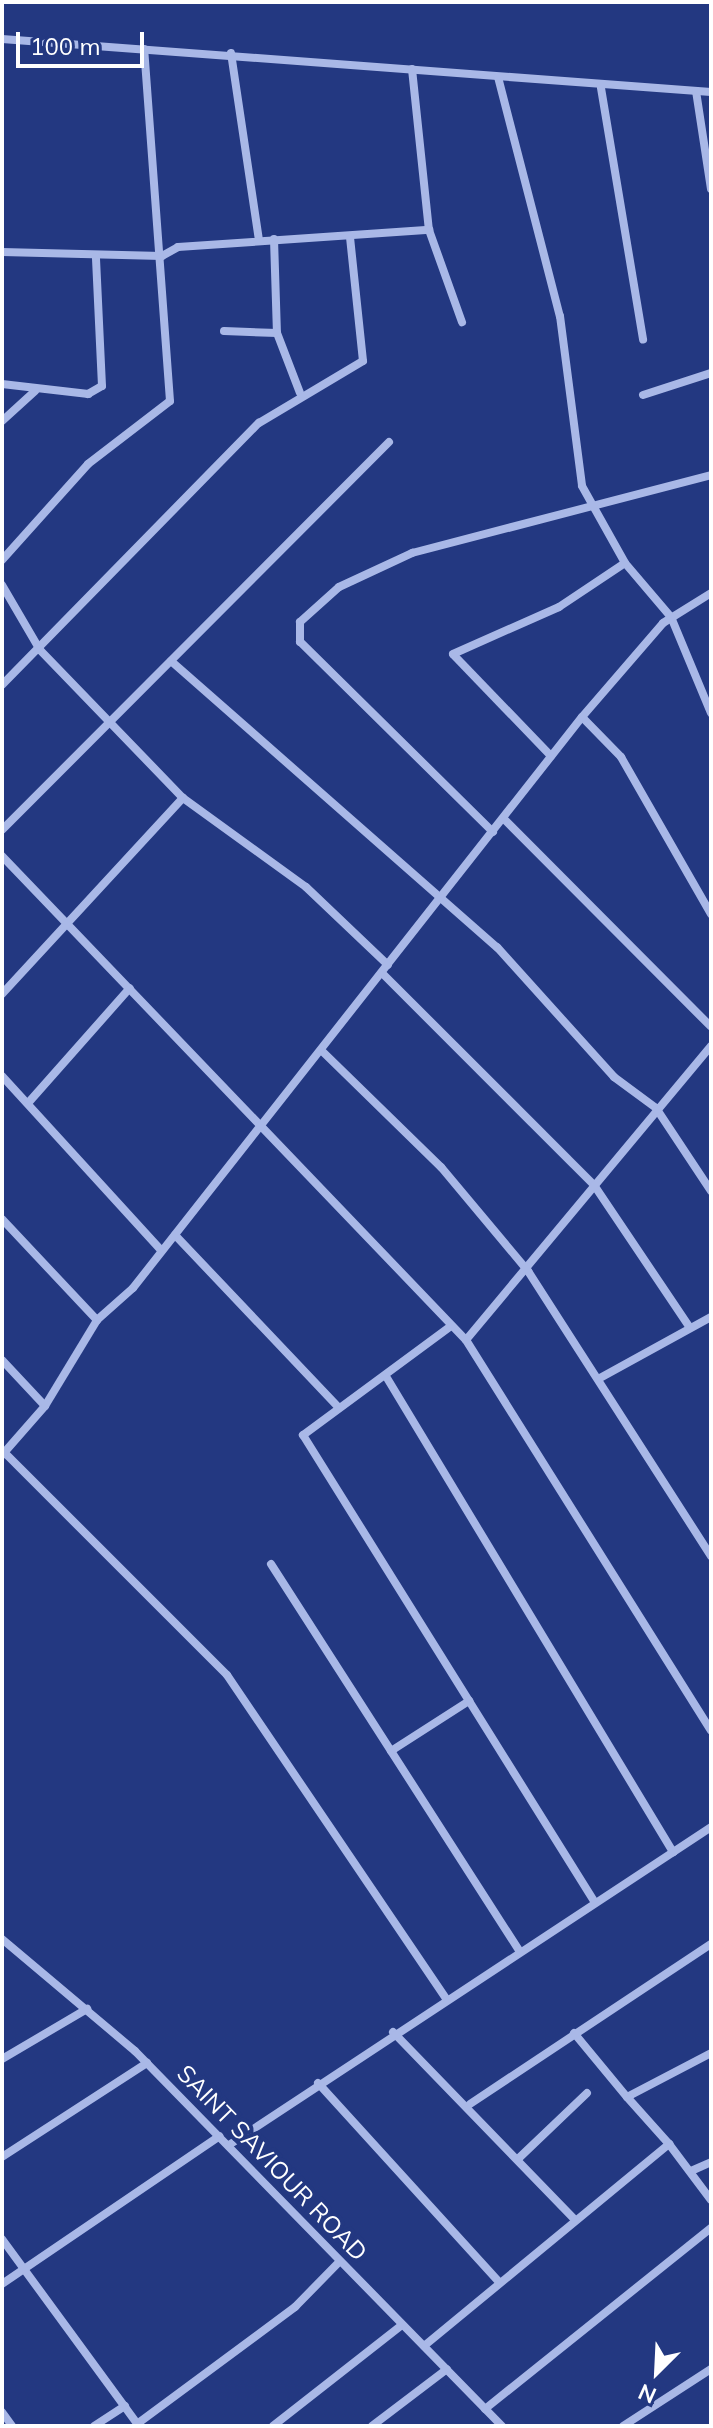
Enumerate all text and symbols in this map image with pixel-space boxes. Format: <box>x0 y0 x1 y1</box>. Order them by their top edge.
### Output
scale bar <box>20 16 148 66</box>
text: 100 m <box>30 31 101 61</box>
street label: SAINT SAVIOUR ROAD <box>171 2059 373 2267</box>
north arrow <box>617 2332 697 2412</box>
text: N <box>634 2378 661 2410</box>

